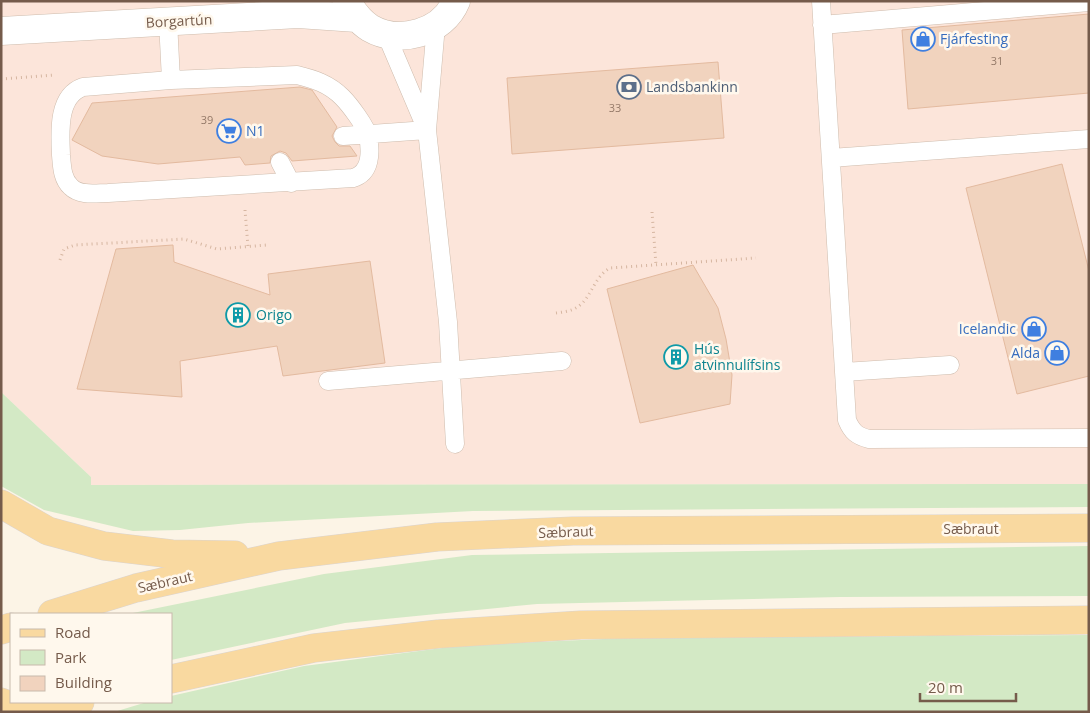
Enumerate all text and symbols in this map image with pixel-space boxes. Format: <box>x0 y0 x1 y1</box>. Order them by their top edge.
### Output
street label: Borgartún <box>145 9 213 32</box>
shop icon: Fjárfesting <box>910 26 936 52</box>
place label: Fjárfesting <box>940 29 1009 48</box>
house number: 31 <box>991 53 1003 68</box>
bank icon: Landsbankinn <box>616 74 642 100</box>
place label: Landsbankinn <box>646 77 738 96</box>
house number: 33 <box>609 100 621 115</box>
house number: 39 <box>201 112 213 127</box>
supermarket icon: N1 <box>216 118 242 144</box>
place label: N1 <box>246 121 265 140</box>
building icon: Origo <box>225 302 251 328</box>
place label: Origo <box>256 305 292 324</box>
shop icon: Icelandic <box>1021 316 1047 342</box>
place label: Icelandic <box>959 319 1016 338</box>
place label: Hús atvinnulífsins <box>694 339 781 374</box>
shop icon: Alda <box>1044 340 1070 366</box>
place label: Alda <box>1011 343 1040 362</box>
building icon: Hús atvinnulífsins <box>663 344 689 370</box>
street label: Sæbraut <box>943 519 999 538</box>
street label: Sæbraut <box>538 521 594 542</box>
street label: Sæbraut <box>136 566 194 597</box>
legend <box>10 613 172 703</box>
text: Road <box>55 622 91 642</box>
text: Park <box>55 647 86 667</box>
scale bar <box>920 670 1016 702</box>
text: Building <box>55 672 112 692</box>
text: 20 m <box>928 677 963 697</box>

